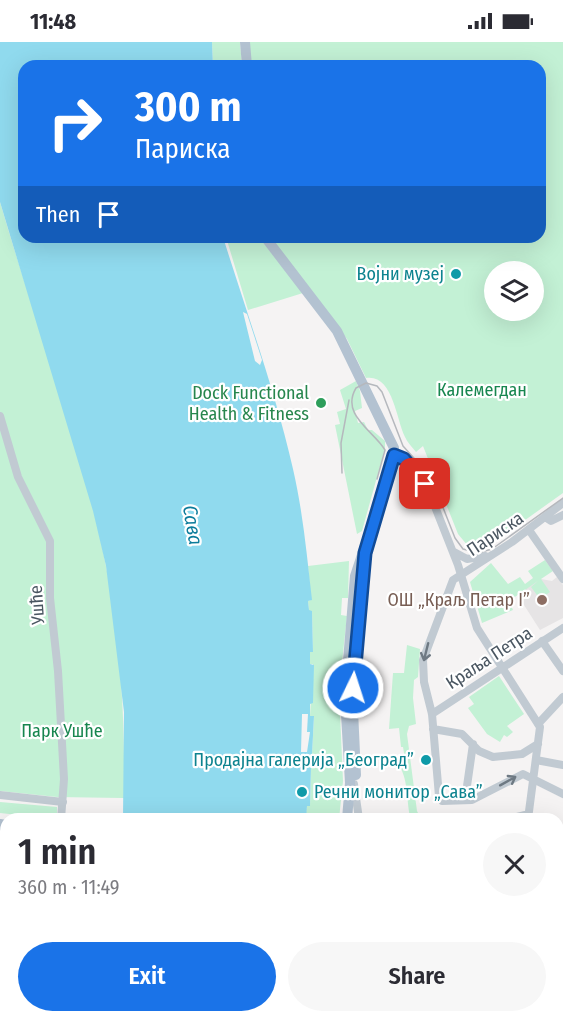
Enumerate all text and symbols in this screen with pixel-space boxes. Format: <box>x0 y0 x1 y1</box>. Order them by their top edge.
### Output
text: 11:48 <box>30 8 76 35</box>
text: 300 m <box>135 82 242 132</box>
icon: right <box>36 84 114 162</box>
text: Париска <box>135 133 230 165</box>
icon: arrive <box>92 198 125 231</box>
text: Then <box>36 201 80 228</box>
map controls <box>484 261 544 321</box>
button: layers <box>484 261 544 321</box>
place label: Војни музеј <box>357 263 444 285</box>
marker: Војни музеј <box>449 267 463 281</box>
park label: Калемегдан <box>437 379 527 401</box>
place label: Dock Functional Health & Fitness <box>189 382 309 425</box>
marker: Dock Functional Health & Fitness <box>314 396 328 410</box>
pin <box>399 458 450 509</box>
icon: arrive <box>408 467 441 500</box>
water label: Сава <box>178 503 208 547</box>
street label: Париска <box>462 507 528 561</box>
street label: Ушће <box>25 584 49 627</box>
place label: ОШ „Краљ Петар I” <box>388 589 530 611</box>
marker: ОШ „Краљ Петар I” <box>535 593 549 607</box>
street label: Краља Петра <box>442 622 536 694</box>
one-way arrow <box>419 642 431 661</box>
position arrow <box>321 656 385 720</box>
park label: Парк Ушће <box>21 720 103 742</box>
place label: Продајна галерија „Београд” <box>193 749 414 771</box>
marker: Продајна галерија „Београд” <box>419 753 433 767</box>
one-way arrow <box>499 775 517 786</box>
place label: Речни монитор „Сава” <box>314 781 483 803</box>
marker: Речни монитор „Сава” <box>295 785 309 799</box>
text: 1 min <box>18 830 96 874</box>
button: close <box>483 833 546 896</box>
text: 360 m · 11:49 <box>18 875 120 899</box>
button: Exit <box>18 942 276 1011</box>
button: Share <box>288 942 546 1011</box>

